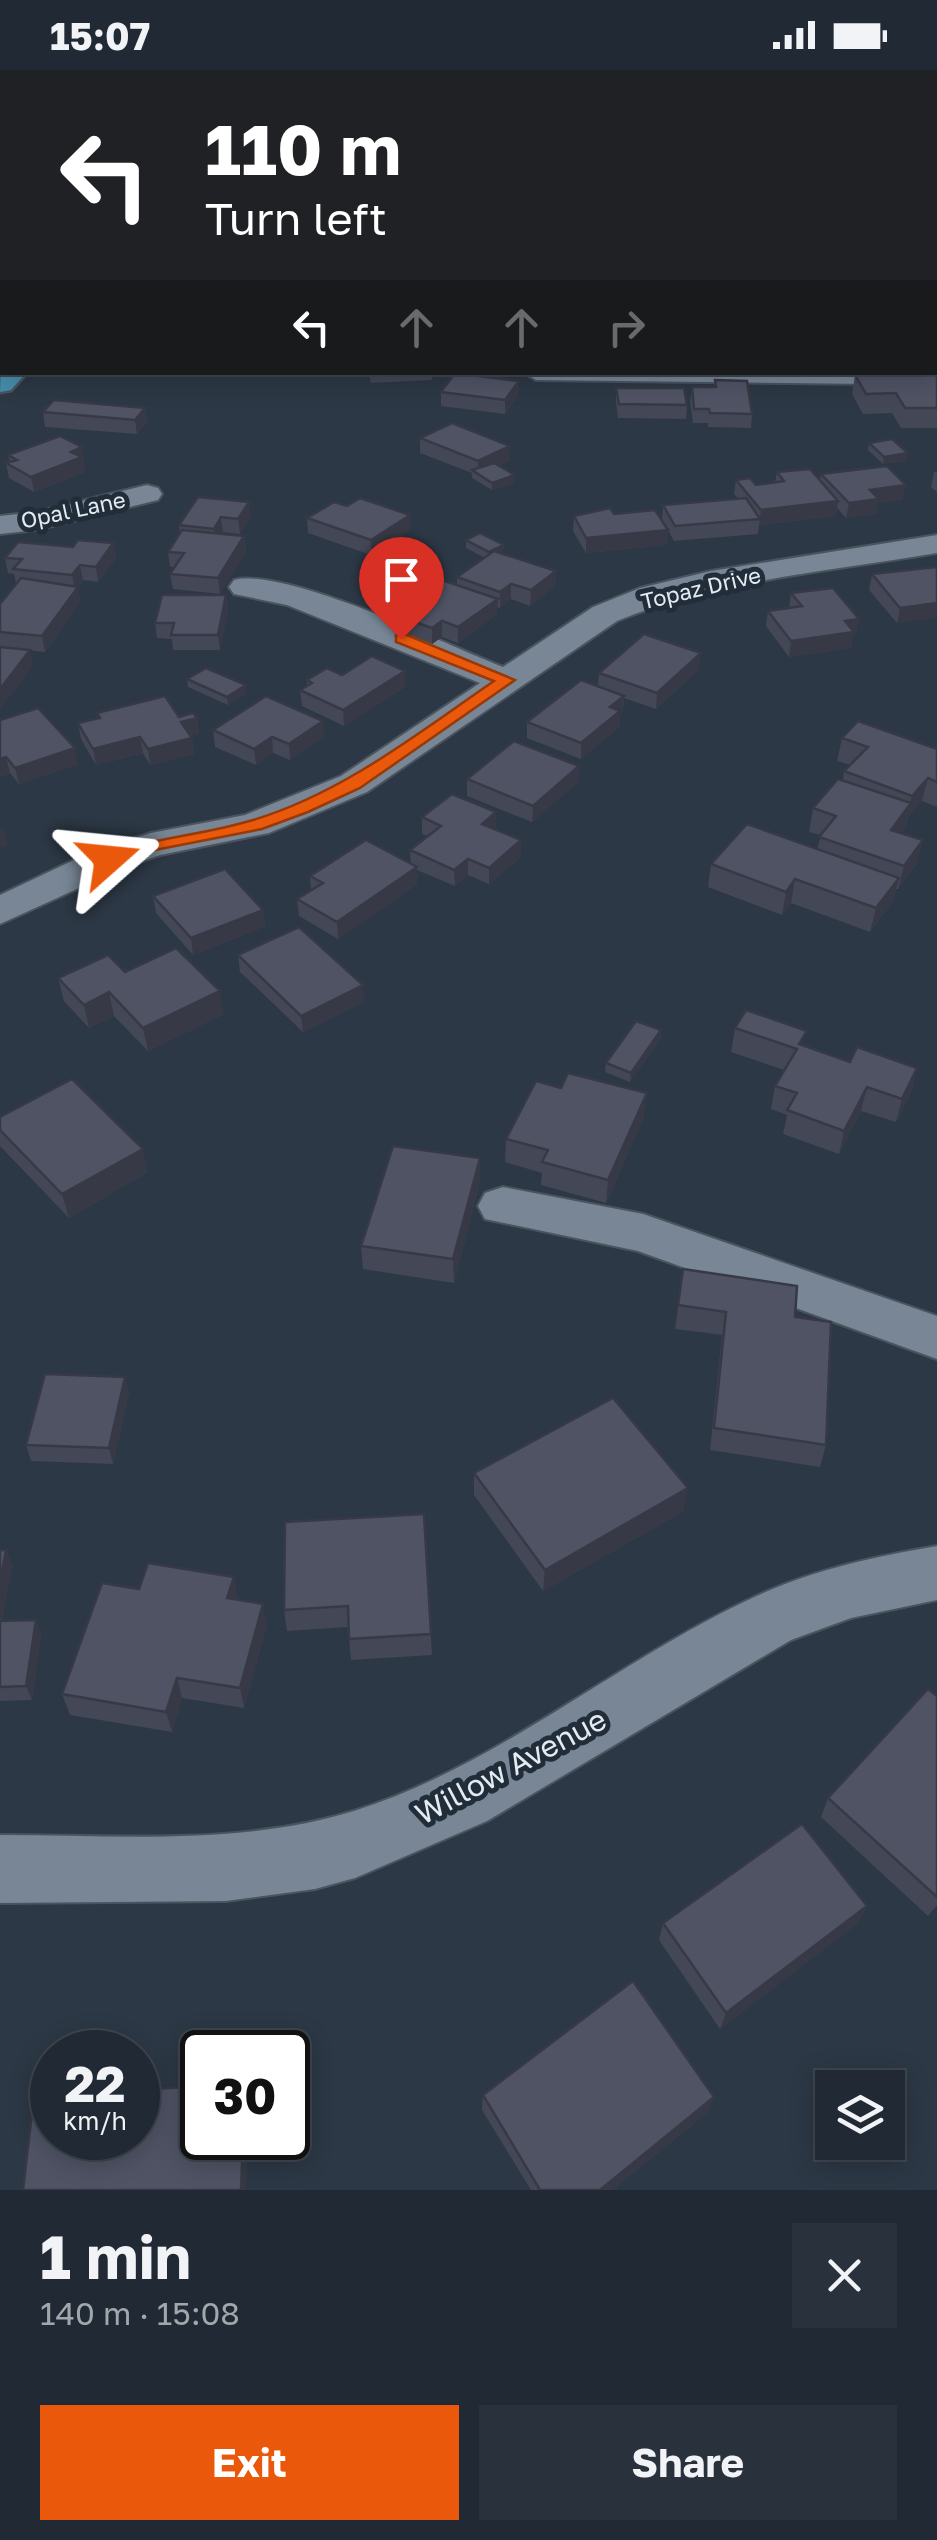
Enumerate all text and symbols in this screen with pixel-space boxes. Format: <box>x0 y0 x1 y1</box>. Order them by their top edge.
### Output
text: 15:07 <box>50 13 150 58</box>
text: 110 m <box>205 106 401 190</box>
icon: left <box>40 110 170 240</box>
text: Turn left <box>205 191 387 245</box>
icon: left <box>284 300 339 355</box>
icon: ahead <box>389 300 444 355</box>
icon: ahead <box>494 300 549 355</box>
icon: right <box>599 300 654 355</box>
street label: Opal Lane <box>18 485 128 534</box>
pin <box>359 537 444 640</box>
icon: arrive <box>374 552 429 607</box>
street label: Topaz Drive <box>638 561 763 614</box>
position arrow <box>57 807 161 911</box>
street label: Willow Avenue <box>409 1701 612 1832</box>
speed limit sign: 30 <box>180 2030 310 2160</box>
text: 22 <box>64 2053 125 2113</box>
map controls <box>815 2070 905 2160</box>
button: layers <box>815 2070 905 2160</box>
text: km/h <box>63 2105 127 2136</box>
text: 1 min <box>40 2220 191 2292</box>
button: close <box>792 2223 897 2328</box>
text: 140 m · 15:08 <box>40 2294 240 2332</box>
button: Exit <box>40 2405 459 2520</box>
button: Share <box>479 2405 897 2520</box>

